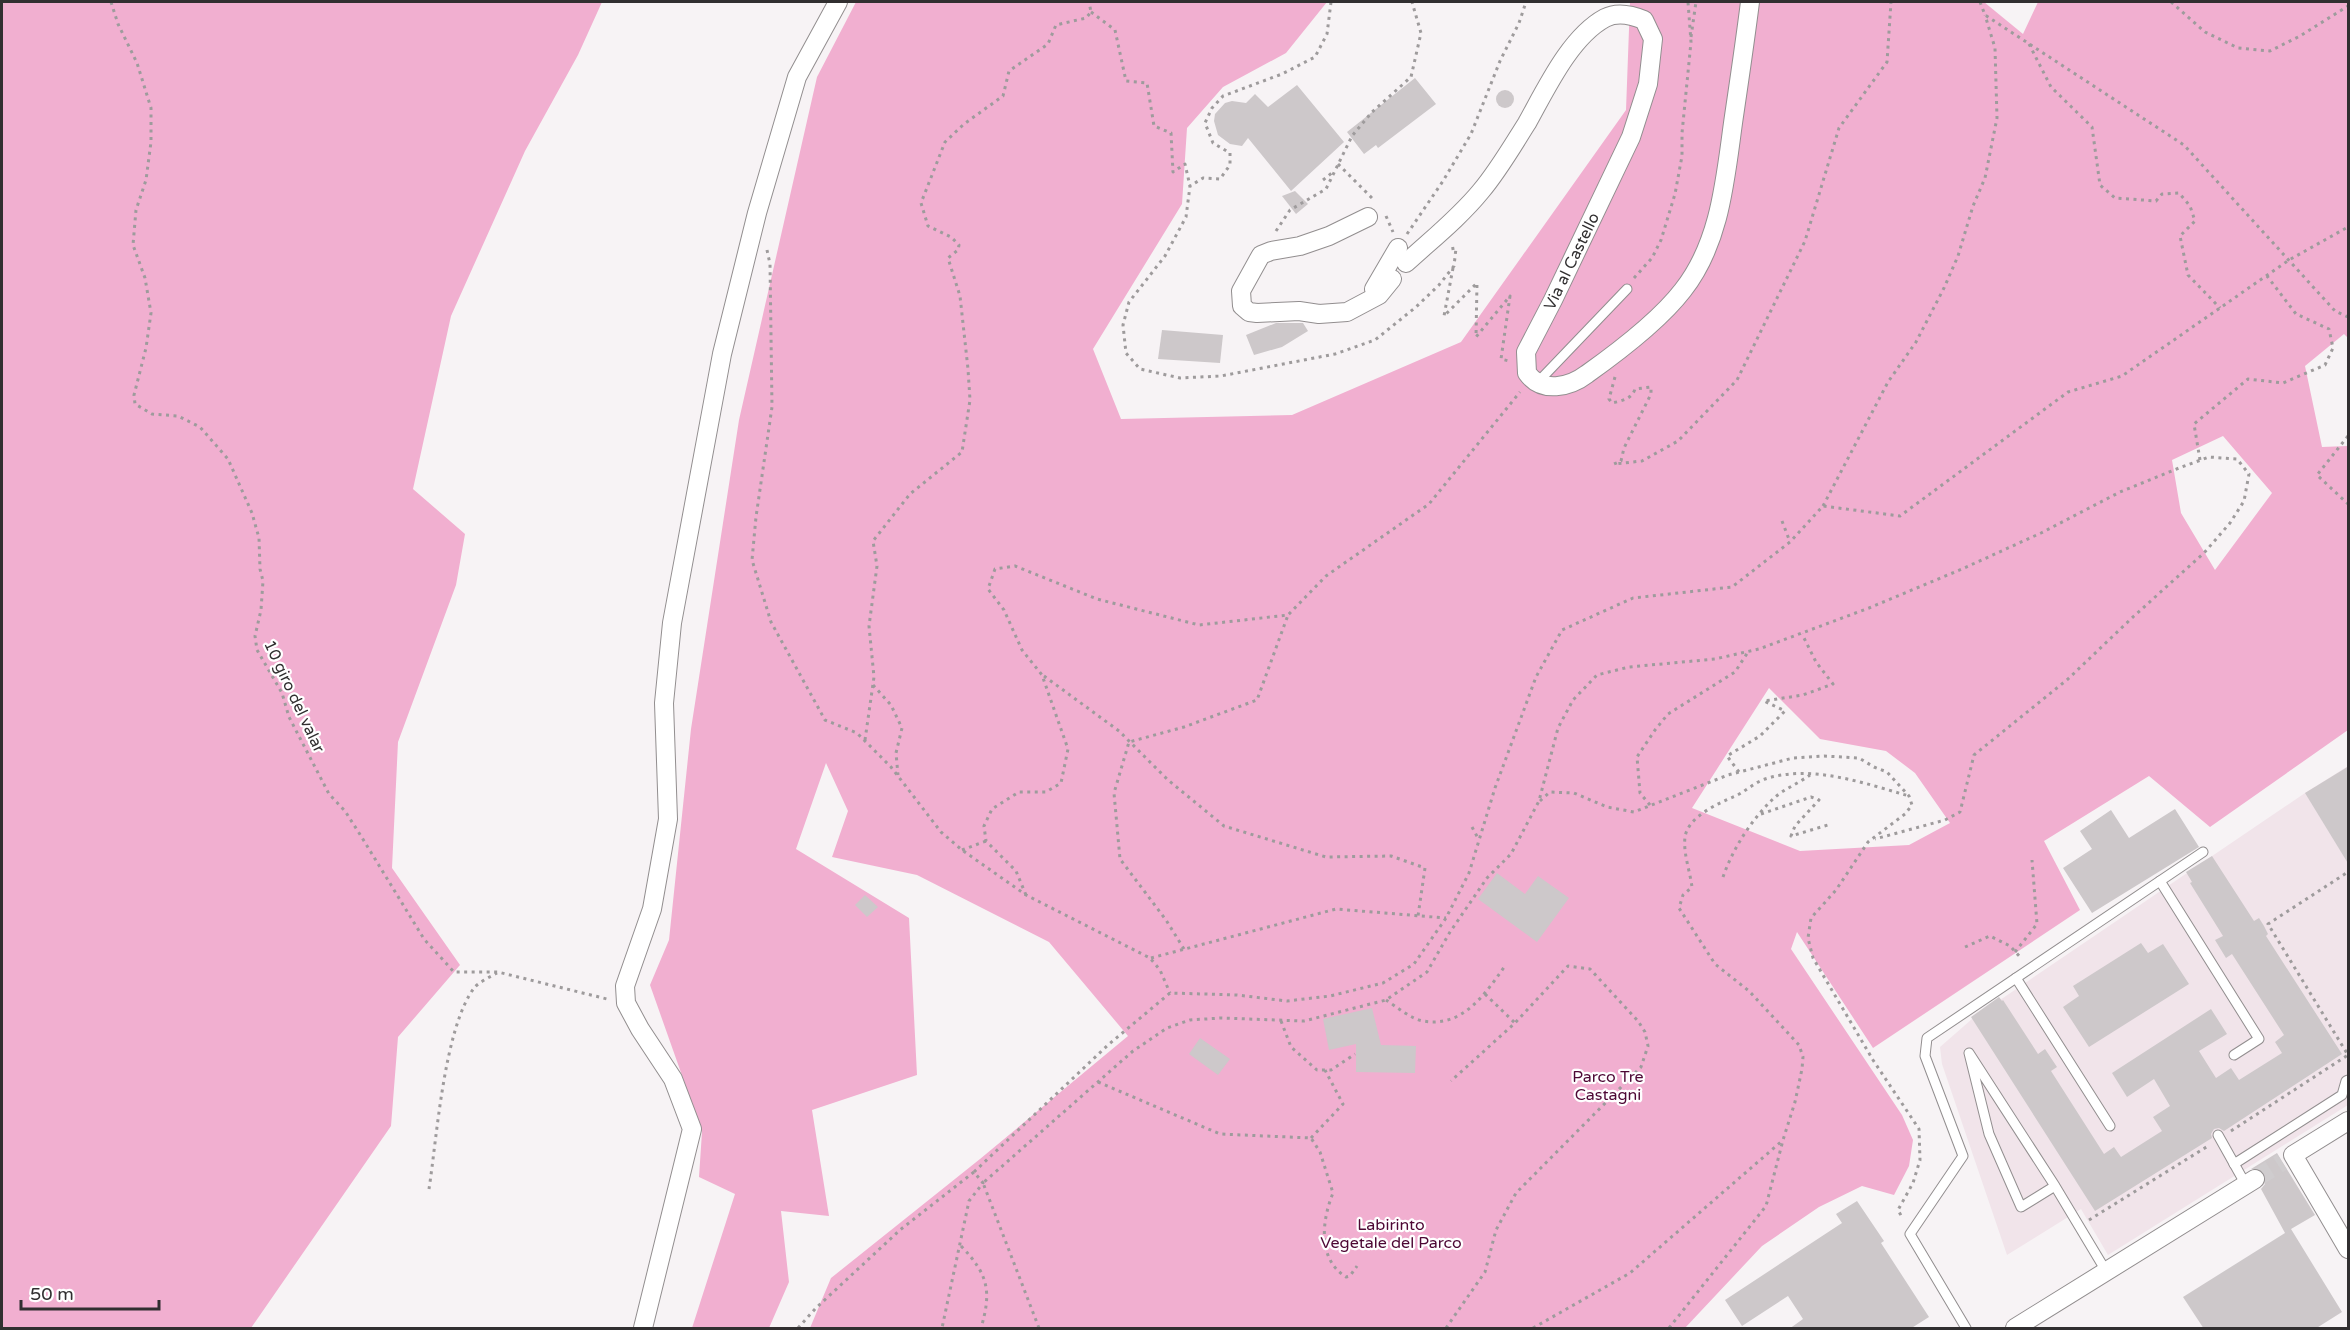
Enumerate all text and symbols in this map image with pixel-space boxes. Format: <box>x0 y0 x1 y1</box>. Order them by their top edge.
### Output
street label: Via al Castello <box>1540 210 1604 313</box>
street label: 10 giro del valar <box>259 637 329 757</box>
park label: Parco Tre Castagni <box>1572 1067 1644 1105</box>
park label: Labirinto Vegetale del Parco <box>1320 1215 1462 1253</box>
scale bar <box>21 1273 159 1311</box>
text: 50 m <box>30 1283 74 1305</box>

